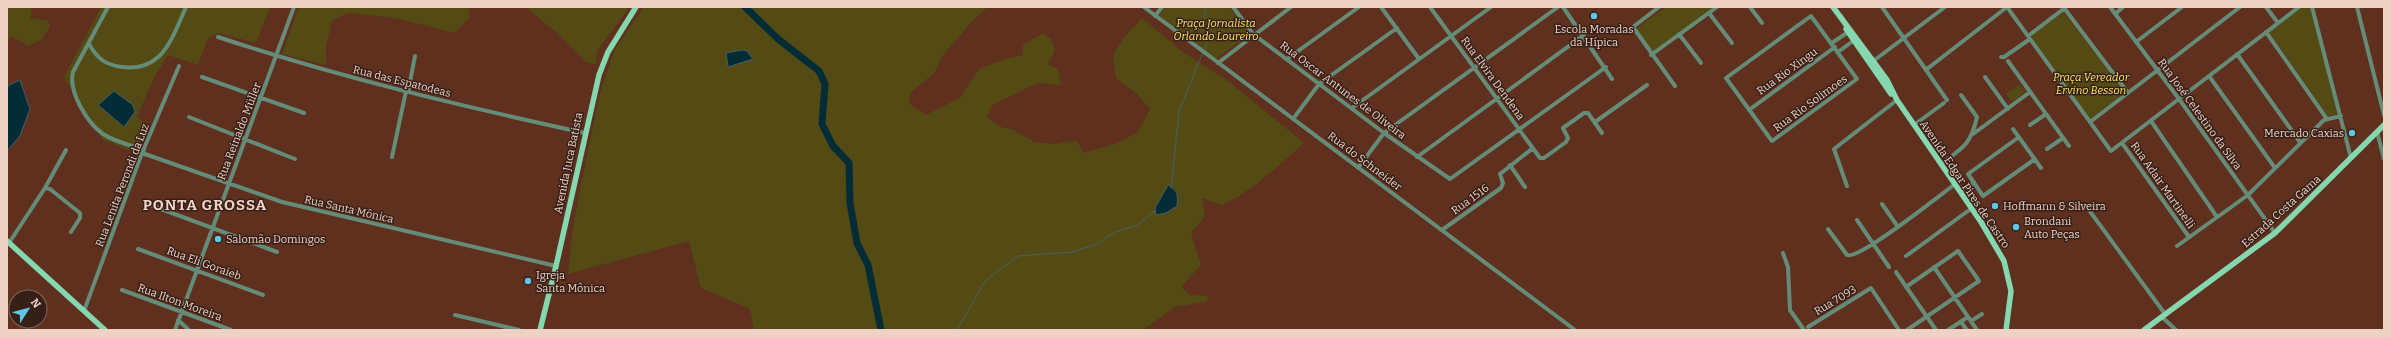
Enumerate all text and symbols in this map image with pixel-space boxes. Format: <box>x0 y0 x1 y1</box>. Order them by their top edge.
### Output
marker: Escola Moradas da Hípica <box>1589 11 1599 21</box>
park label: Praça Jornalista Orlando Loureiro <box>1174 17 1258 43</box>
place label: Escola Moradas da Hípica <box>1554 23 1634 49</box>
street label: Rua Elvira Dendena <box>1458 34 1527 123</box>
street label: Rua Oscar Antunes de Oliveira <box>1277 39 1408 142</box>
street label: Rua Rio Xingu <box>1754 45 1820 98</box>
street label: Rua José Celestino da Silva <box>2155 56 2244 172</box>
street label: Rua das Espatodeas <box>352 63 452 100</box>
park label: Praça Vereador Ervino Besson <box>2053 71 2130 97</box>
street label: Rua Rio Solimoes <box>1771 72 1850 135</box>
street label: Rua Reinaldo Müller <box>215 80 264 182</box>
street label: Avenida Juca Batista <box>551 111 586 215</box>
street label: Avenida Edgar Pires de Castro <box>1917 118 2012 251</box>
street label: Rua Lenita Perondi da Luz <box>93 122 152 249</box>
place label: Mercado Caxias <box>2264 127 2344 140</box>
marker: Mercado Caxias <box>2347 128 2357 138</box>
street label: Rua do Schneider <box>1325 129 1404 194</box>
street label: Rua Adair Martinelli <box>2128 139 2198 232</box>
street label: Estrada Costa Gama <box>2239 172 2324 250</box>
street label: Rua 1516 <box>1449 181 1492 217</box>
street label: Rua Santa Mônica <box>303 193 395 226</box>
district label: PONTA GROSSA <box>143 196 267 214</box>
place label: Hoffmann & Silveira <box>2003 200 2106 213</box>
marker: Hoffmann & Silveira <box>1990 201 2000 211</box>
place label: Brondani Auto Peças <box>2024 215 2080 241</box>
marker: Brondani Auto Peças <box>2011 222 2021 232</box>
place label: Salomão Domingos <box>226 233 325 246</box>
marker: Salomão Domingos <box>213 234 223 244</box>
street label: Rua Eli Goraieb <box>165 244 243 283</box>
place label: Igreja Santa Mônica <box>536 269 605 295</box>
marker: Igreja Santa Mônica <box>523 276 533 286</box>
street label: Rua Ilton Moreira <box>136 281 224 324</box>
street label: Rua 7093 <box>1812 283 1859 318</box>
north arrow <box>8 289 48 329</box>
text: N <box>28 296 44 311</box>

